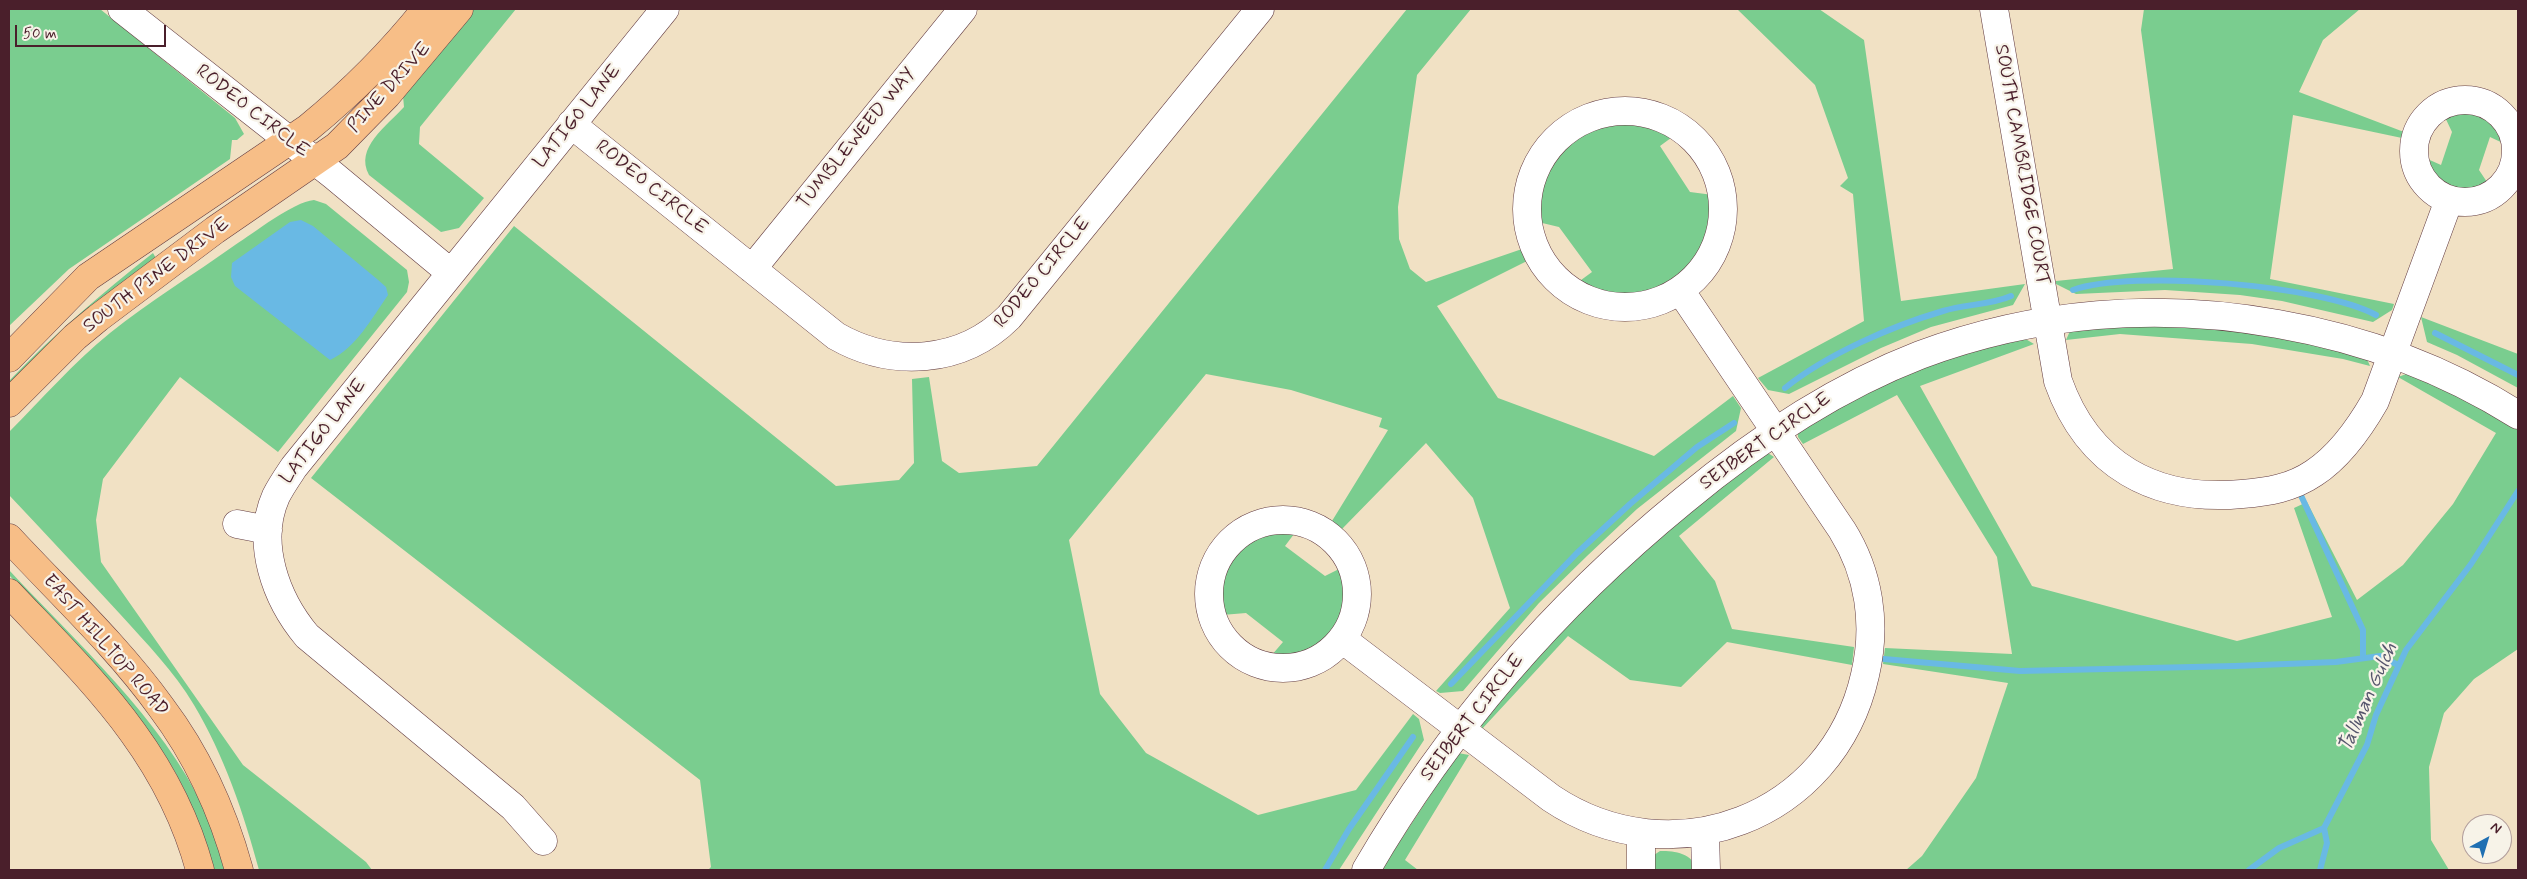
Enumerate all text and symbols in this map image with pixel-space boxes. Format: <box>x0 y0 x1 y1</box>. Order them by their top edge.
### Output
scale bar <box>18 15 169 47</box>
text: 50 m <box>23 24 57 44</box>
street label: PINE DRIVE <box>343 38 437 138</box>
street label: SOUTH CAMBRIDGE COURT <box>1989 43 2053 287</box>
street label: RODEO CIRCLE <box>191 61 313 163</box>
street label: LATIGO LANE <box>529 61 627 173</box>
street label: TUMBLEWEED WAY <box>793 64 921 214</box>
street label: RODEO CIRCLE <box>590 136 712 240</box>
street label: SOUTH PINE DRIVE <box>79 213 235 339</box>
street label: RODEO CIRCLE <box>990 213 1096 333</box>
street label: LATIGO LANE <box>276 375 372 489</box>
street label: SEIBERT CIRCLE <box>1696 388 1836 496</box>
street label: EAST HILLTOP ROAD <box>37 570 173 722</box>
water label: Tallman Gulch <box>2334 640 2404 756</box>
street label: SEIBERT CIRCLE <box>1416 650 1530 786</box>
north arrow <box>2462 814 2512 864</box>
text: N <box>2487 818 2505 838</box>

